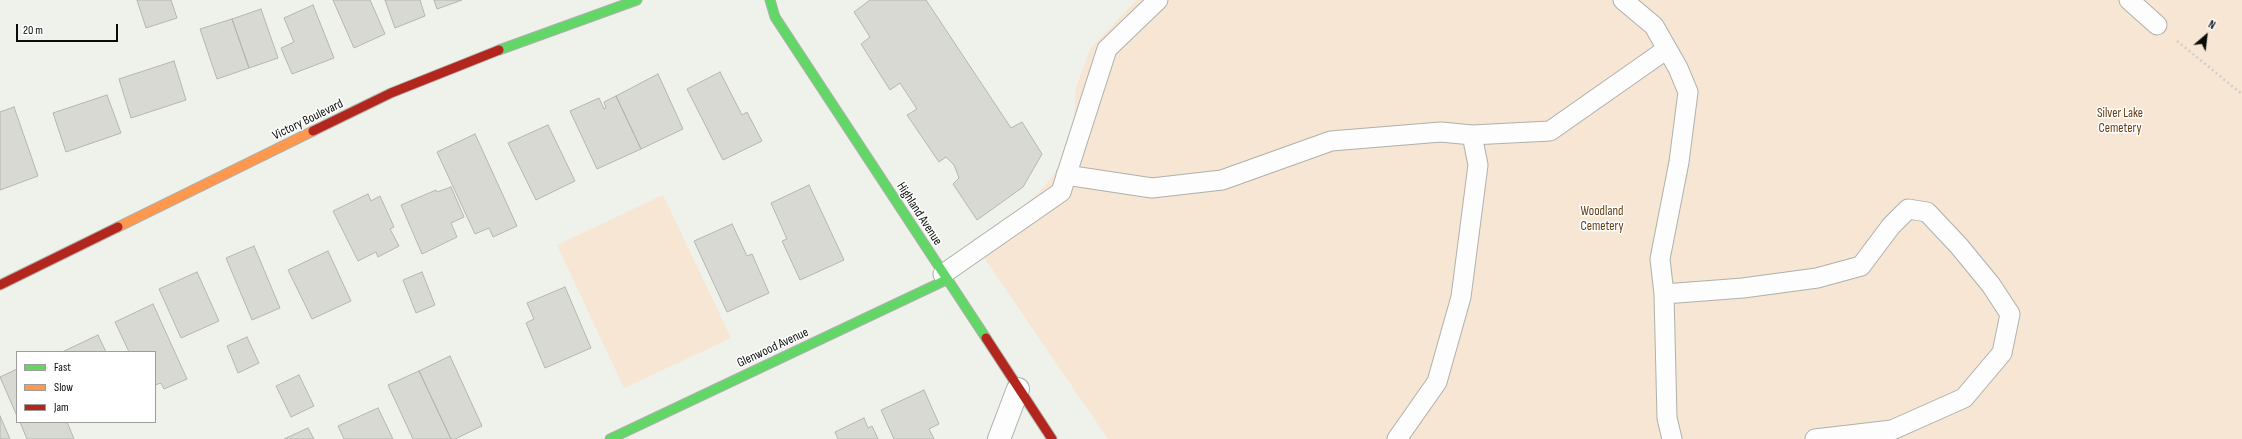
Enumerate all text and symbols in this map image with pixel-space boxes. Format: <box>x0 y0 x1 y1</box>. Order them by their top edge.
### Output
scale bar <box>18 16 120 42</box>
north arrow <box>2186 16 2226 56</box>
text: N <box>2206 18 2218 32</box>
text: 20 m <box>23 23 43 38</box>
street label: Victory Boulevard <box>270 96 346 144</box>
park label: Silver Lake Cemetery <box>2097 106 2143 137</box>
street label: Highland Avenue <box>893 180 945 248</box>
park label: Woodland Cemetery <box>1581 204 1623 235</box>
street label: Glenwood Avenue <box>735 325 811 371</box>
legend <box>16 351 156 423</box>
text: Fast <box>54 360 71 375</box>
text: Slow <box>54 380 73 395</box>
text: Jam <box>54 400 69 415</box>

